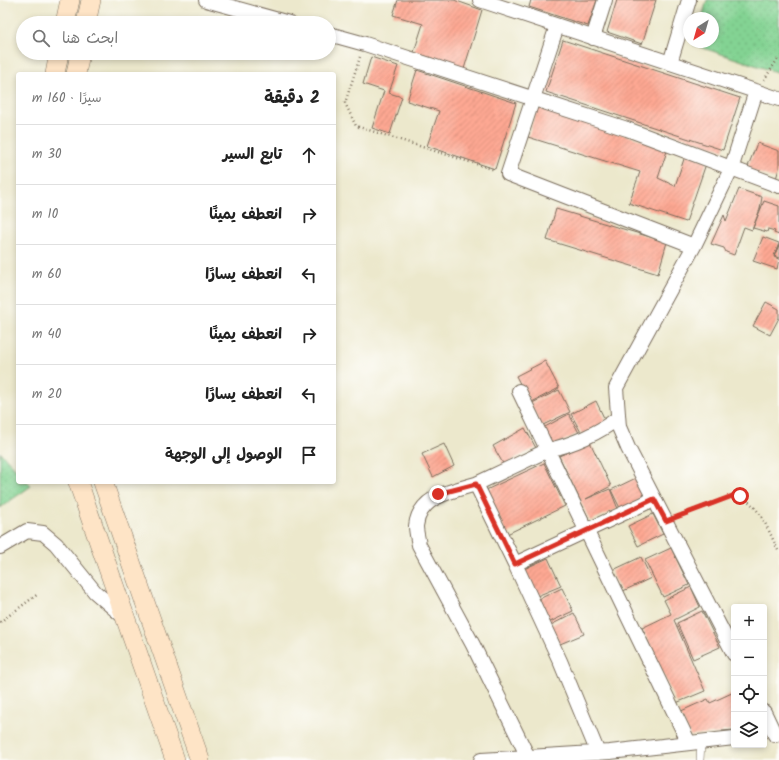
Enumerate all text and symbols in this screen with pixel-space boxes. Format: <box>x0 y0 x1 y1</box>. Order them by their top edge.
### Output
north arrow <box>683 12 719 48</box>
search box <box>16 16 336 60</box>
icon: search <box>30 27 52 49</box>
text: ابحث هنا <box>62 27 118 51</box>
text: 2 دقيقة <box>264 85 320 112</box>
text: سيرًا · 160 m <box>32 88 102 109</box>
text: تابع السير <box>223 143 282 167</box>
text: 30 m <box>32 144 62 165</box>
icon: ahead <box>298 144 320 166</box>
text: انعطف يمينًا <box>209 203 282 227</box>
text: 10 m <box>32 204 58 225</box>
icon: right <box>298 204 320 226</box>
text: انعطف يسارًا <box>205 263 282 287</box>
text: 60 m <box>32 264 61 285</box>
icon: left <box>298 264 320 286</box>
text: انعطف يمينًا <box>209 323 282 347</box>
text: 40 m <box>32 324 61 345</box>
icon: right <box>298 324 320 346</box>
text: انعطف يسارًا <box>205 383 282 407</box>
text: 20 m <box>32 384 62 405</box>
icon: left <box>298 384 320 406</box>
text: الوصول إلى الوجهة <box>165 443 282 467</box>
icon: arrive <box>298 444 320 466</box>
route end <box>429 485 447 503</box>
route start <box>731 487 749 505</box>
map controls <box>731 604 767 748</box>
button: + <box>731 604 767 640</box>
button: − <box>731 640 767 676</box>
button: locate <box>731 676 767 712</box>
button: layers <box>731 712 767 748</box>

